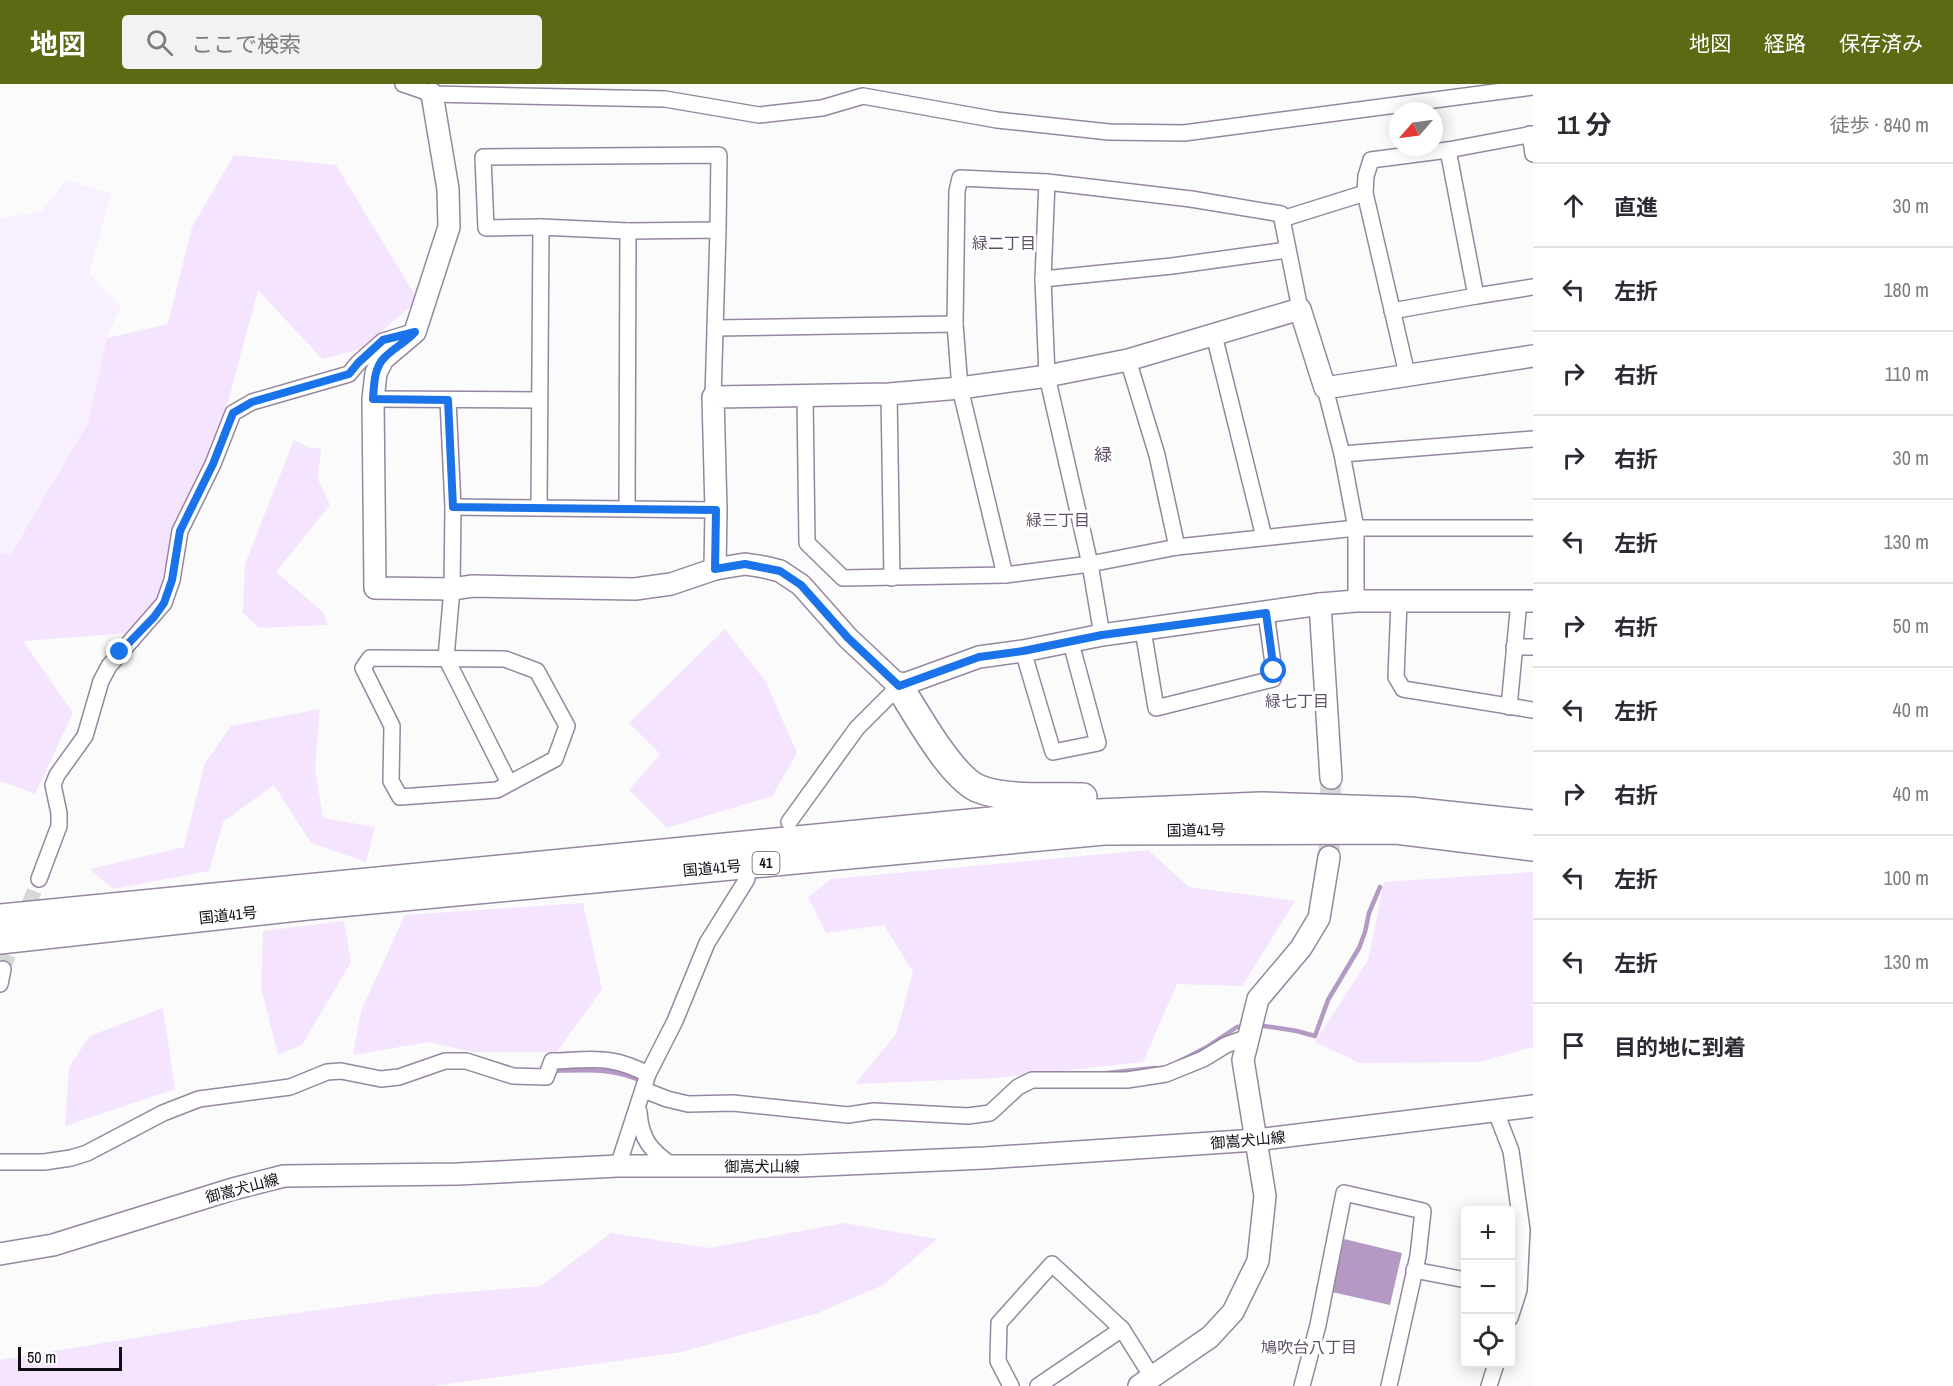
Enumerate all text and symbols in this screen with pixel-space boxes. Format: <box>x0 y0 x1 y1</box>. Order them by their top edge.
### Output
search box <box>122 15 542 69</box>
text: 地図 <box>30 25 86 63</box>
icon: search <box>143 26 176 59</box>
text: ここで検索 <box>191 29 301 59</box>
text: 地図 <box>1689 29 1731 58</box>
text: 経路 <box>1764 29 1806 58</box>
text: 保存済み <box>1839 29 1923 58</box>
north arrow <box>1389 102 1443 156</box>
text: 11 分 <box>1557 107 1611 142</box>
text: 徒歩 · 840 m <box>1830 111 1929 138</box>
icon: ahead <box>1557 189 1590 222</box>
text: 直進 <box>1614 192 1658 222</box>
text: 30 m <box>1893 192 1929 219</box>
district label: 緑二丁目 <box>972 232 1036 254</box>
icon: left <box>1557 273 1590 306</box>
text: 左折 <box>1614 276 1658 306</box>
text: 180 m <box>1883 276 1929 303</box>
icon: right <box>1557 357 1590 390</box>
text: 右折 <box>1614 360 1658 390</box>
text: 110 m <box>1885 360 1929 387</box>
icon: right <box>1557 441 1590 474</box>
district label: 緑 <box>1094 442 1112 467</box>
text: 右折 <box>1614 444 1658 474</box>
text: 30 m <box>1893 444 1929 471</box>
district label: 緑三丁目 <box>1026 509 1090 531</box>
icon: left <box>1557 525 1590 558</box>
text: 左折 <box>1614 528 1658 558</box>
text: 130 m <box>1883 528 1929 555</box>
icon: right <box>1557 609 1590 642</box>
text: 右折 <box>1614 612 1658 642</box>
text: 50 m <box>1893 612 1929 639</box>
route end <box>106 638 132 664</box>
route start <box>1260 657 1286 683</box>
district label: 緑七丁目 <box>1265 690 1329 712</box>
icon: left <box>1557 693 1590 726</box>
text: 左折 <box>1614 696 1658 726</box>
text: 40 m <box>1893 696 1929 723</box>
icon: right <box>1557 777 1590 810</box>
text: 右折 <box>1614 780 1658 810</box>
text: 40 m <box>1893 780 1929 807</box>
street label: 国道41号 <box>1166 819 1226 841</box>
road number: 41 <box>752 852 780 874</box>
street label: 国道41号 <box>682 855 742 881</box>
icon: left <box>1557 861 1590 894</box>
text: 左折 <box>1614 864 1658 894</box>
text: 100 m <box>1883 864 1929 891</box>
street label: 国道41号 <box>198 901 258 929</box>
icon: left <box>1557 945 1590 978</box>
text: 左折 <box>1614 948 1658 978</box>
text: 130 m <box>1883 948 1929 975</box>
icon: arrive <box>1557 1029 1590 1062</box>
text: 目的地に到着 <box>1614 1032 1746 1062</box>
street label: 御嵩犬山線 <box>1210 1126 1286 1154</box>
street label: 御嵩犬山線 <box>724 1156 800 1177</box>
street label: 御嵩犬山線 <box>203 1168 281 1208</box>
map controls <box>1461 1206 1515 1368</box>
button: + <box>1461 1206 1515 1260</box>
button: − <box>1461 1260 1515 1314</box>
button: locate <box>1461 1314 1515 1368</box>
district label: 鳩吹台八丁目 <box>1261 1336 1357 1358</box>
scale bar <box>18 1344 122 1372</box>
text: 50 m <box>27 1346 56 1368</box>

